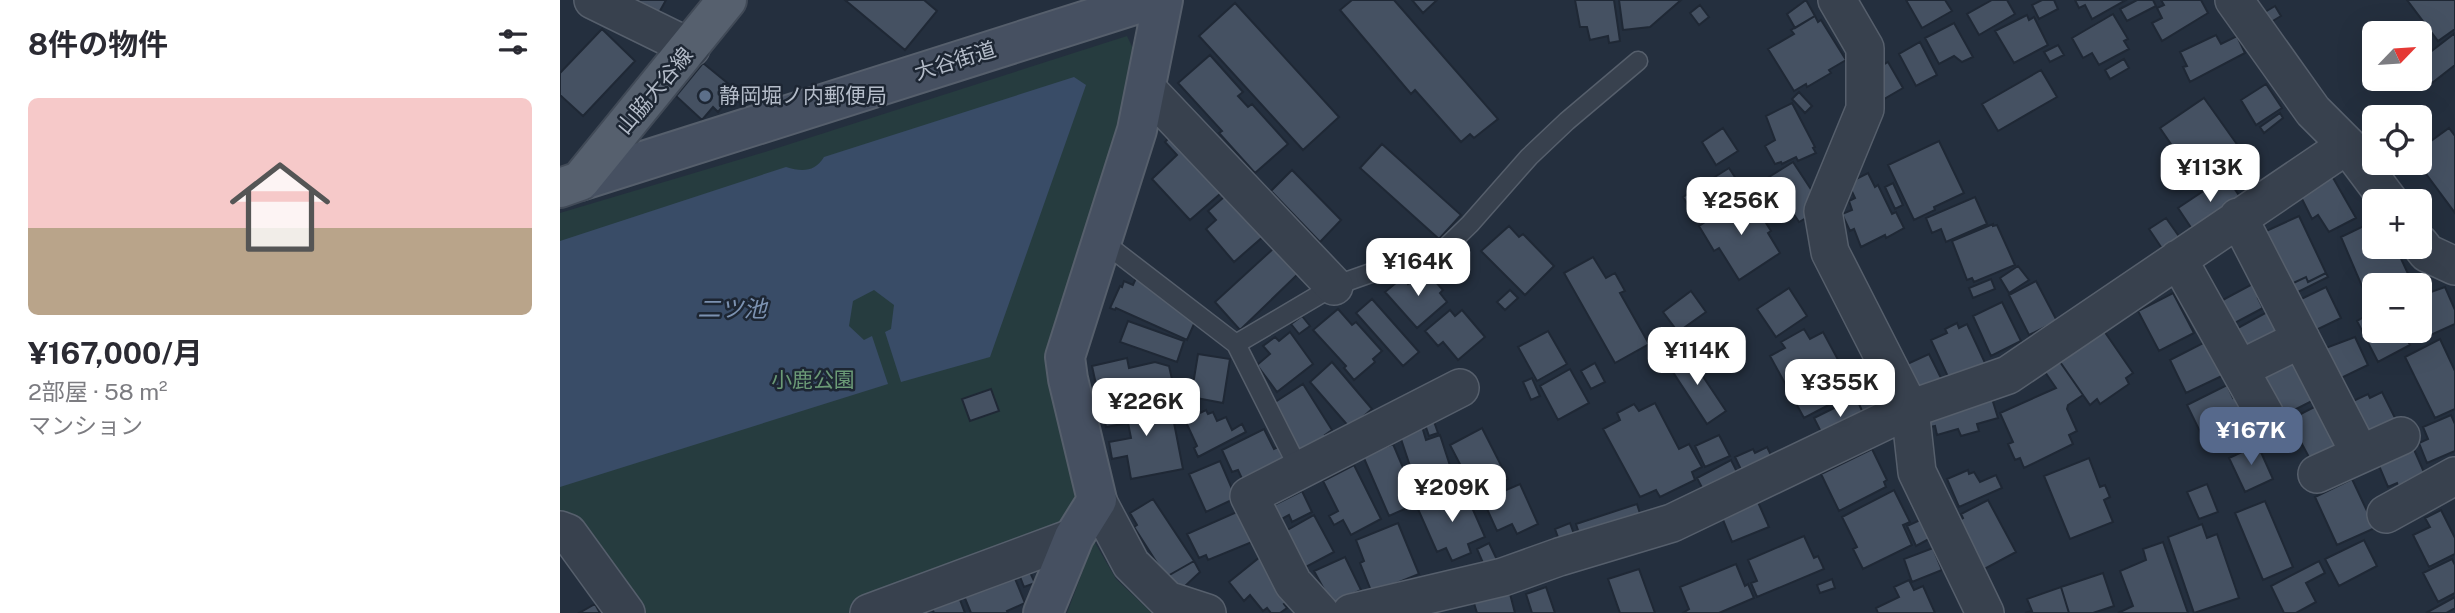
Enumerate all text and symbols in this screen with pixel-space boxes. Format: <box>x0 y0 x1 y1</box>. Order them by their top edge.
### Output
north arrow <box>2362 21 2432 91</box>
map controls <box>2362 21 2432 343</box>
icon: filters <box>494 23 532 61</box>
text: 8件の物件 <box>28 26 168 62</box>
street label: 大谷街道 <box>911 36 999 85</box>
street label: 山脇大谷線 <box>611 42 698 139</box>
place label: 静岡堀ノ内郵便局 <box>719 83 887 108</box>
marker: 静岡堀ノ内郵便局 <box>697 88 713 104</box>
button: locate <box>2362 105 2432 175</box>
icon: home <box>217 144 343 270</box>
pin: ¥113K <box>2161 144 2259 204</box>
text: ¥113K <box>2177 153 2243 180</box>
pin: ¥256K <box>1692 177 1790 237</box>
text: ¥256K <box>1703 186 1779 213</box>
button: + <box>2362 189 2432 259</box>
pin: ¥164K <box>1369 238 1467 298</box>
text: ¥164K <box>1382 247 1454 274</box>
button: − <box>2362 273 2432 343</box>
water label: 二ツ池 <box>698 295 769 322</box>
pin: ¥114K <box>1648 328 1746 387</box>
text: ¥167,000/月 <box>28 335 203 371</box>
text: ¥114K <box>1664 336 1730 363</box>
pin: ¥355K <box>1791 360 1889 419</box>
park label: 小鹿公園 <box>771 367 855 392</box>
text: ¥355K <box>1801 368 1879 395</box>
text: 2部屋 · 58 m² <box>28 378 168 405</box>
pin: ¥226K <box>1097 378 1195 438</box>
text: ¥226K <box>1108 387 1184 414</box>
pin: ¥167K <box>2202 407 2300 467</box>
text: マンション <box>28 412 143 439</box>
text: ¥167K <box>2216 416 2286 443</box>
pin: ¥209K <box>1403 464 1501 524</box>
text: ¥209K <box>1414 473 1490 500</box>

